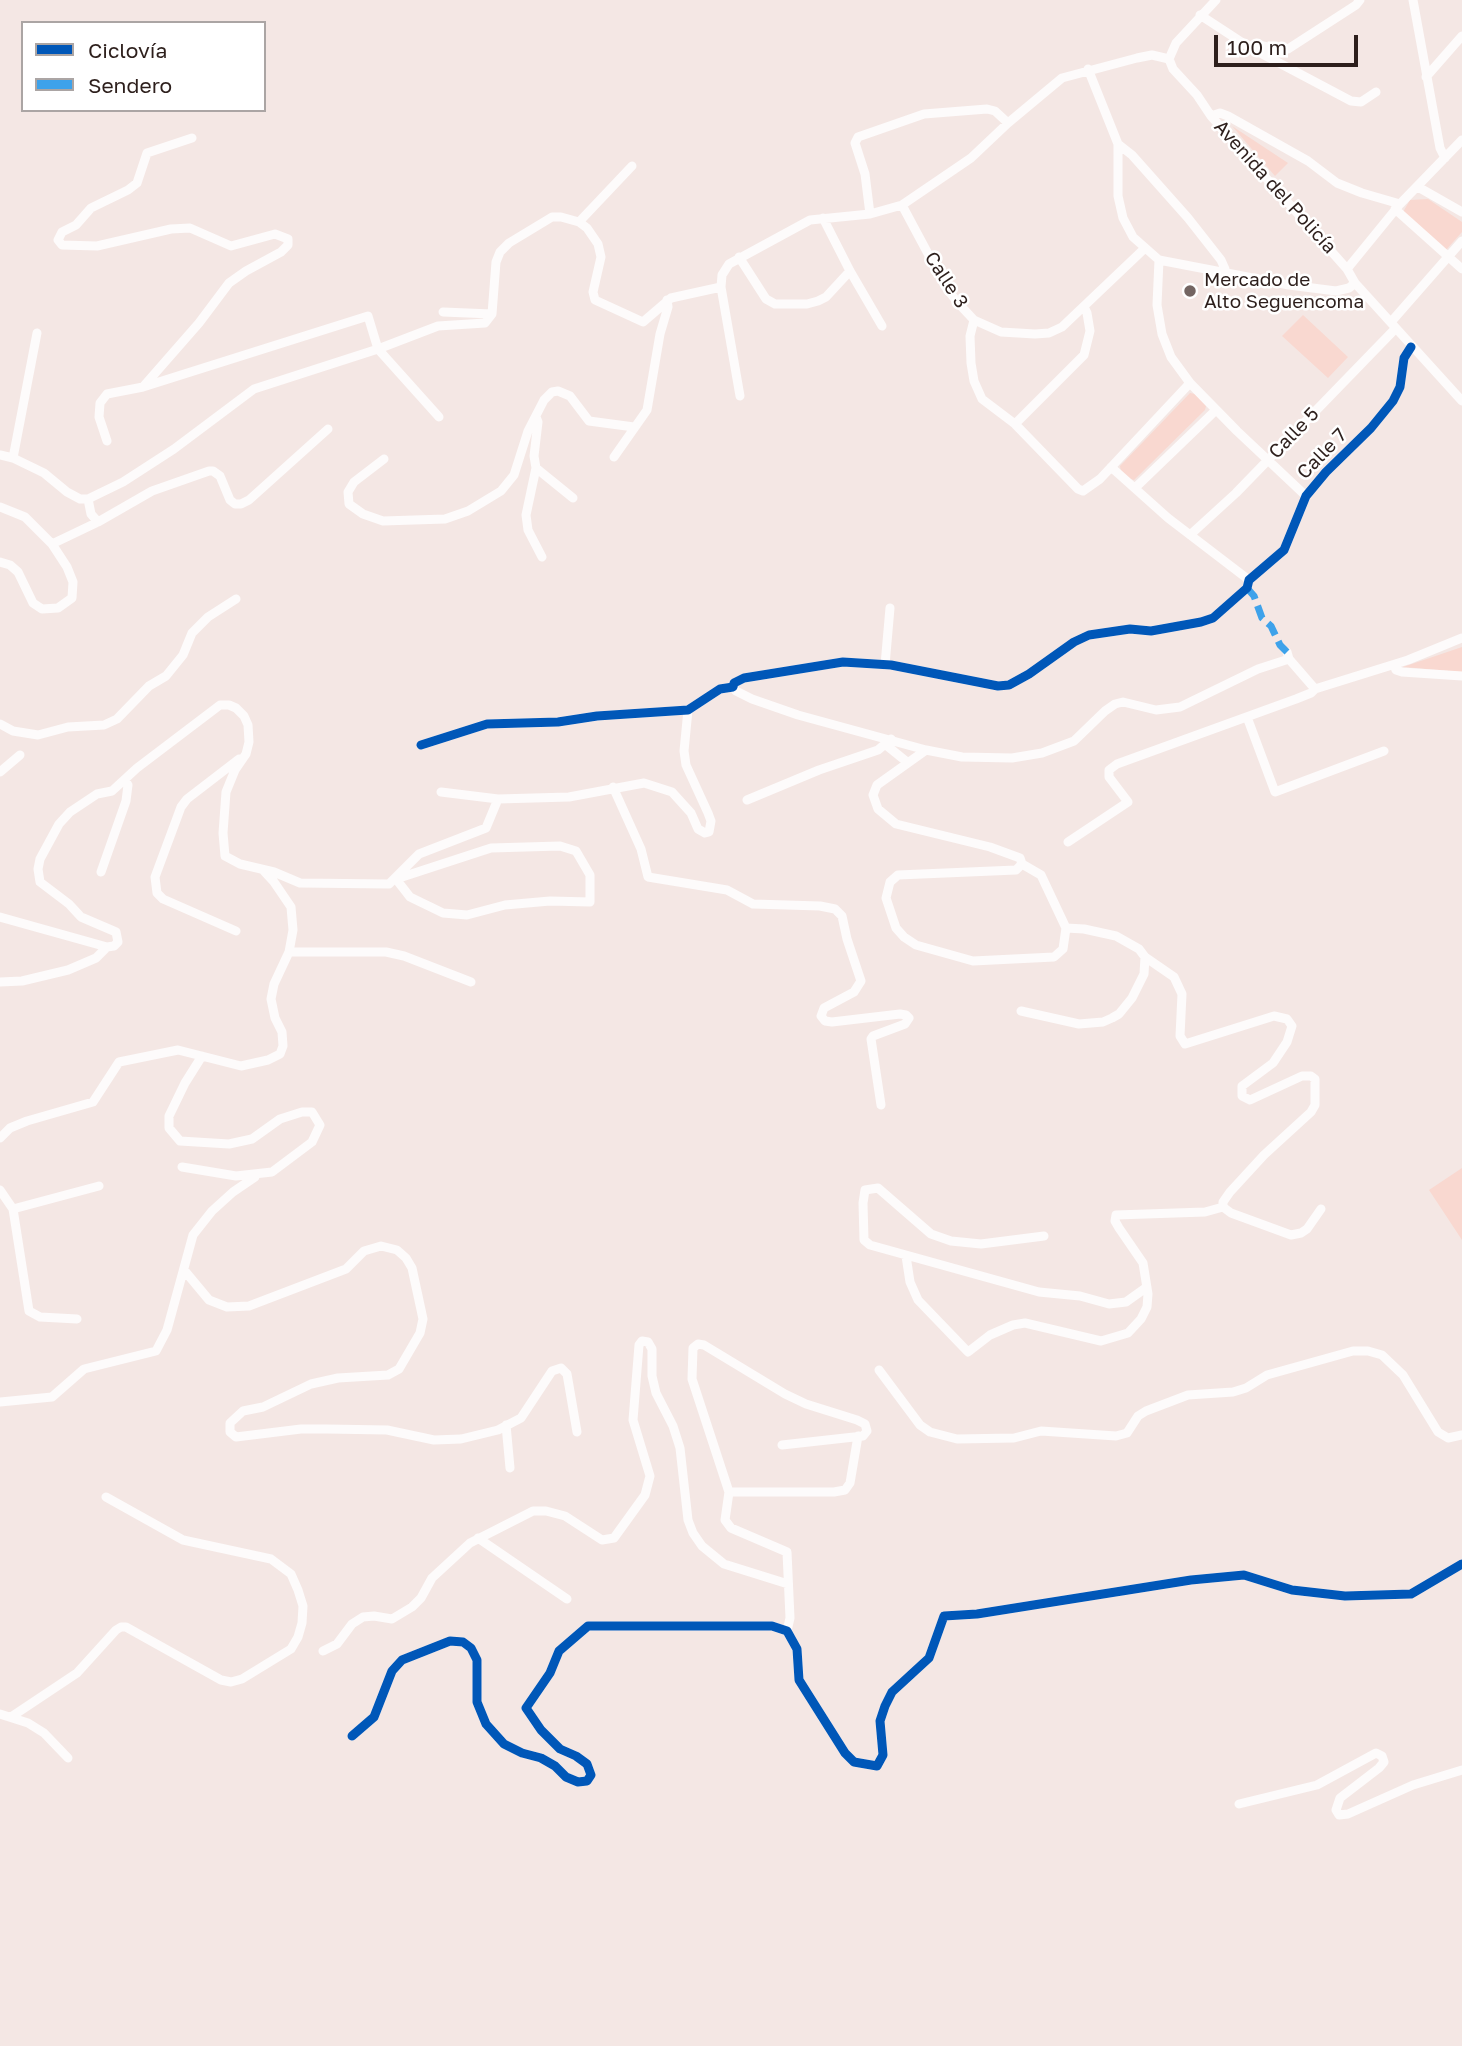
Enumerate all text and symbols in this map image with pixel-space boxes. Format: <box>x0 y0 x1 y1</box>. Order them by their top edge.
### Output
legend <box>21 21 266 112</box>
scale bar <box>1217 21 1360 65</box>
text: 100 m <box>1227 34 1287 60</box>
text: Ciclovía <box>88 37 167 63</box>
text: Sendero <box>88 72 172 98</box>
street label: Avenida del Policía <box>1209 116 1341 258</box>
street label: Calle 3 <box>919 248 973 312</box>
place label: Mercado de Alto Seguencoma <box>1204 269 1364 313</box>
marker: Mercado de Alto Seguencoma <box>1182 283 1198 299</box>
street label: Calle 5 <box>1264 403 1324 463</box>
street label: Calle 7 <box>1292 424 1352 484</box>

